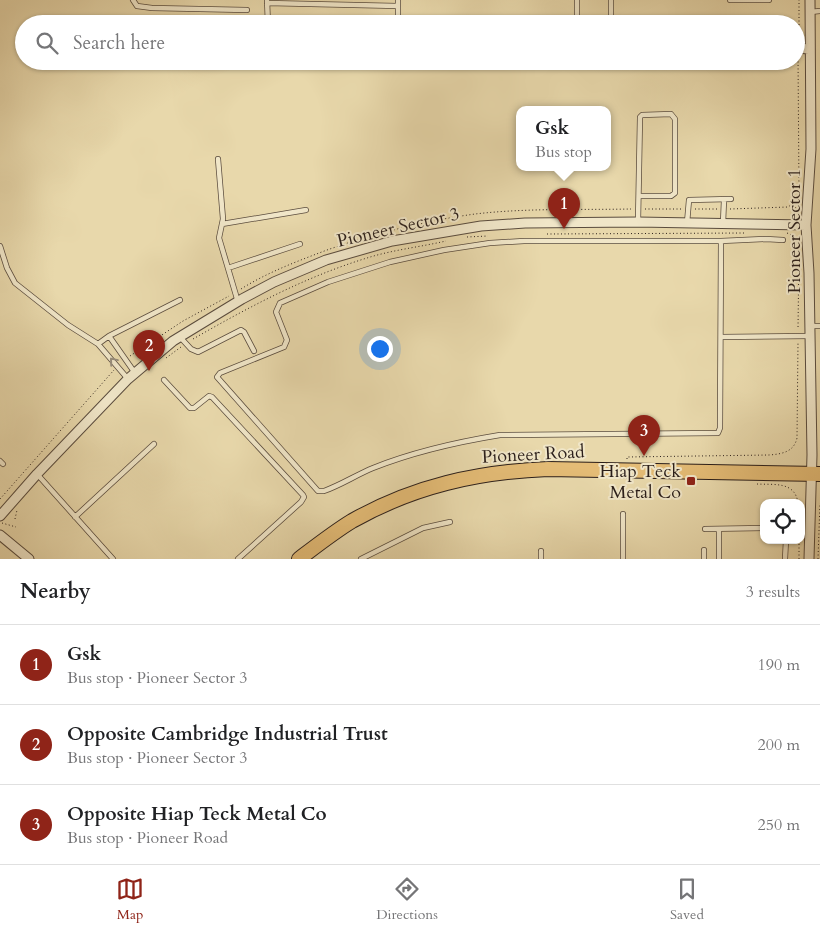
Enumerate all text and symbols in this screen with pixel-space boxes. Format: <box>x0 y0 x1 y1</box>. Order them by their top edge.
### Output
search box <box>15 15 805 70</box>
icon: search <box>33 29 61 57</box>
text: Search here <box>73 30 165 56</box>
popup <box>516 106 611 171</box>
text: Gsk <box>535 115 569 141</box>
text: Bus stop <box>535 141 592 163</box>
street label: Pioneer Sector 1 <box>782 169 807 293</box>
pin: 1 <box>548 188 580 229</box>
street label: Pioneer Sector 3 <box>334 201 462 254</box>
pin: 2 <box>133 330 165 371</box>
your location <box>367 336 393 362</box>
one-way arrow <box>109 358 118 367</box>
pin: 3 <box>628 415 660 456</box>
street label: Pioneer Road <box>481 439 586 470</box>
place label: Hiap Teck Metal Co <box>599 459 681 505</box>
marker: Hiap Teck Metal Co <box>685 475 697 487</box>
map controls <box>760 499 805 544</box>
button: locate <box>760 499 805 544</box>
text: Nearby <box>20 577 91 606</box>
text: 3 results <box>746 581 800 603</box>
text: Gsk <box>67 641 101 667</box>
text: 1 <box>32 654 40 676</box>
text: 190 m <box>758 654 800 676</box>
text: Bus stop · Pioneer Sector 3 <box>67 667 248 689</box>
text: Opposite Cambridge Industrial Trust <box>67 721 388 747</box>
text: 2 <box>32 734 40 756</box>
text: 200 m <box>758 734 800 756</box>
text: Bus stop · Pioneer Sector 3 <box>67 747 248 769</box>
text: Opposite Hiap Teck Metal Co <box>67 801 327 827</box>
text: 3 <box>32 814 40 836</box>
text: 250 m <box>758 814 800 836</box>
text: Bus stop · Pioneer Road <box>67 827 228 849</box>
tab: Map <box>116 875 144 924</box>
tab: Directions <box>376 875 438 924</box>
tab: Saved <box>670 875 704 924</box>

